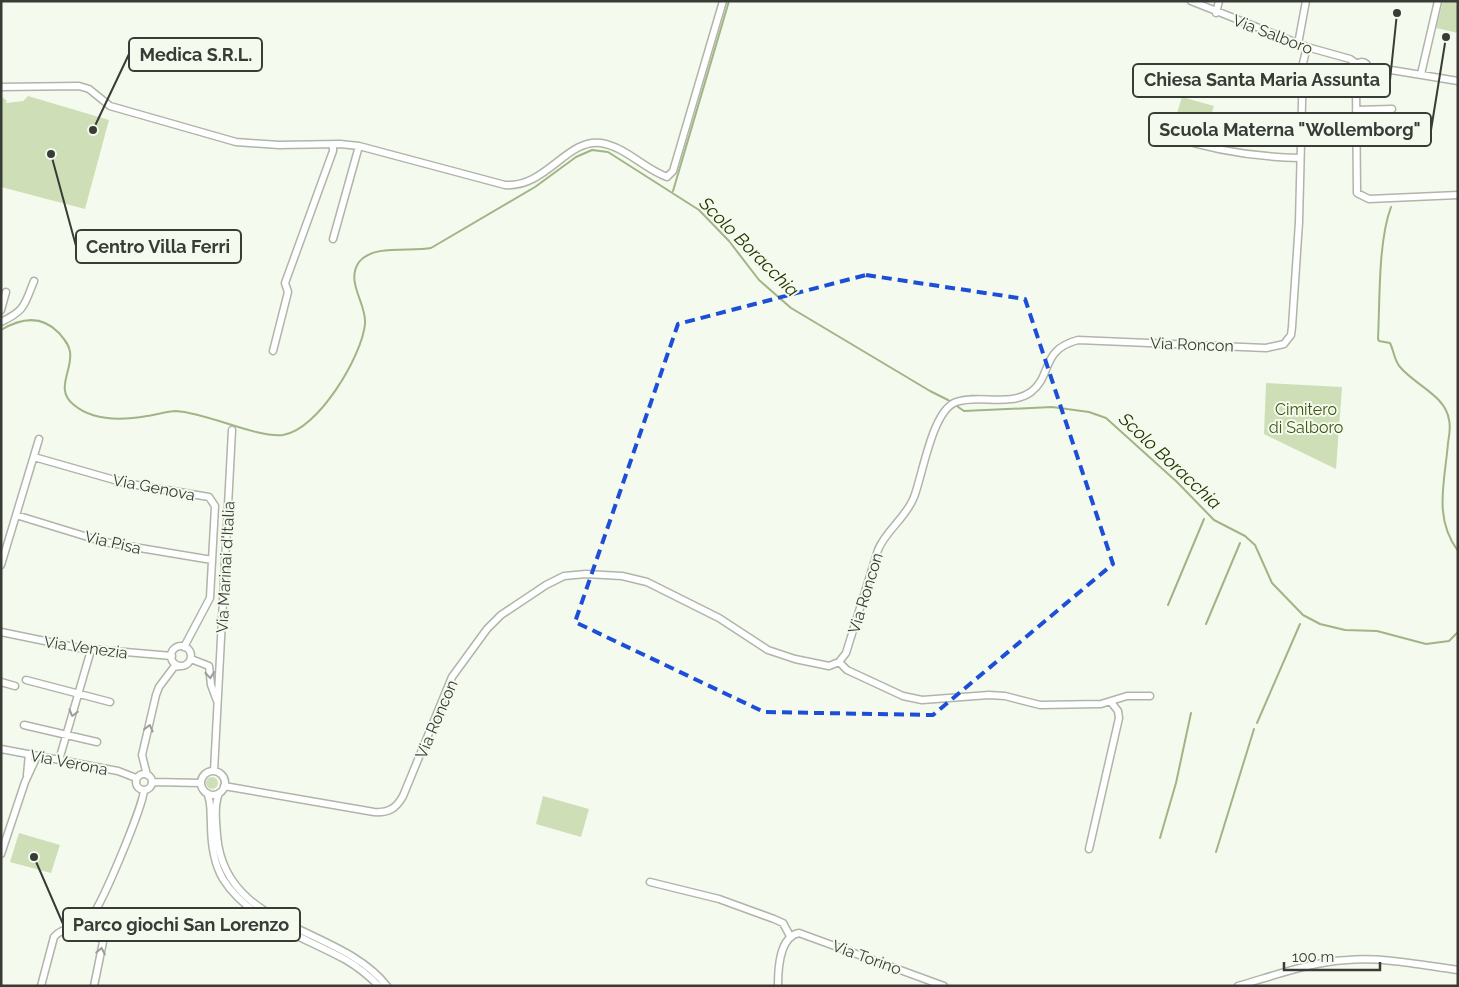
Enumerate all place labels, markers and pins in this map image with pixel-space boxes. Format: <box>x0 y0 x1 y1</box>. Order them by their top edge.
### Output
callout: Medica S.R.L. <box>129 38 262 71</box>
callout: Chiesa Santa Maria Assunta <box>1133 64 1390 97</box>
callout: Scuola Materna "Wollemborg" <box>1149 113 1431 146</box>
callout: Centro Villa Ferri <box>76 230 241 263</box>
callout: Parco giochi San Lorenzo <box>63 908 300 941</box>

